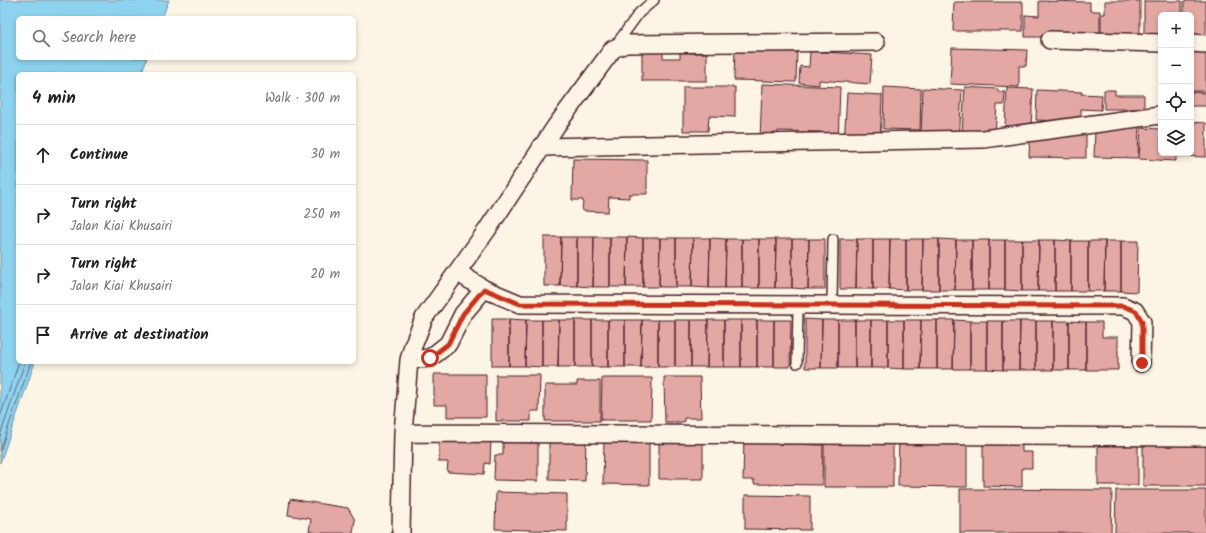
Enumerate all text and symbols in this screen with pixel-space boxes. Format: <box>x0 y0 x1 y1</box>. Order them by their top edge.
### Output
map controls <box>1158 12 1194 156</box>
button: + <box>1158 12 1194 48</box>
search box <box>16 16 356 60</box>
text: Search here <box>62 26 136 50</box>
icon: search <box>30 27 52 49</box>
button: − <box>1158 48 1194 84</box>
button: locate <box>1158 84 1194 120</box>
text: 4 min <box>32 85 76 112</box>
text: Walk · 300 m <box>265 88 340 109</box>
button: layers <box>1158 120 1194 156</box>
text: Continue <box>70 143 128 167</box>
icon: ahead <box>32 144 54 166</box>
text: 30 m <box>311 144 340 165</box>
text: Turn right <box>70 192 137 216</box>
icon: right <box>32 204 54 226</box>
text: 250 m <box>303 204 340 225</box>
text: Jalan Kiai Khusairi <box>70 216 172 237</box>
text: Turn right <box>70 252 137 276</box>
icon: right <box>32 264 54 286</box>
text: 20 m <box>310 264 340 285</box>
text: Jalan Kiai Khusairi <box>70 276 172 297</box>
text: Arrive at destination <box>70 323 209 347</box>
icon: arrive <box>32 324 54 346</box>
route start <box>421 349 439 367</box>
route end <box>1133 354 1151 372</box>

